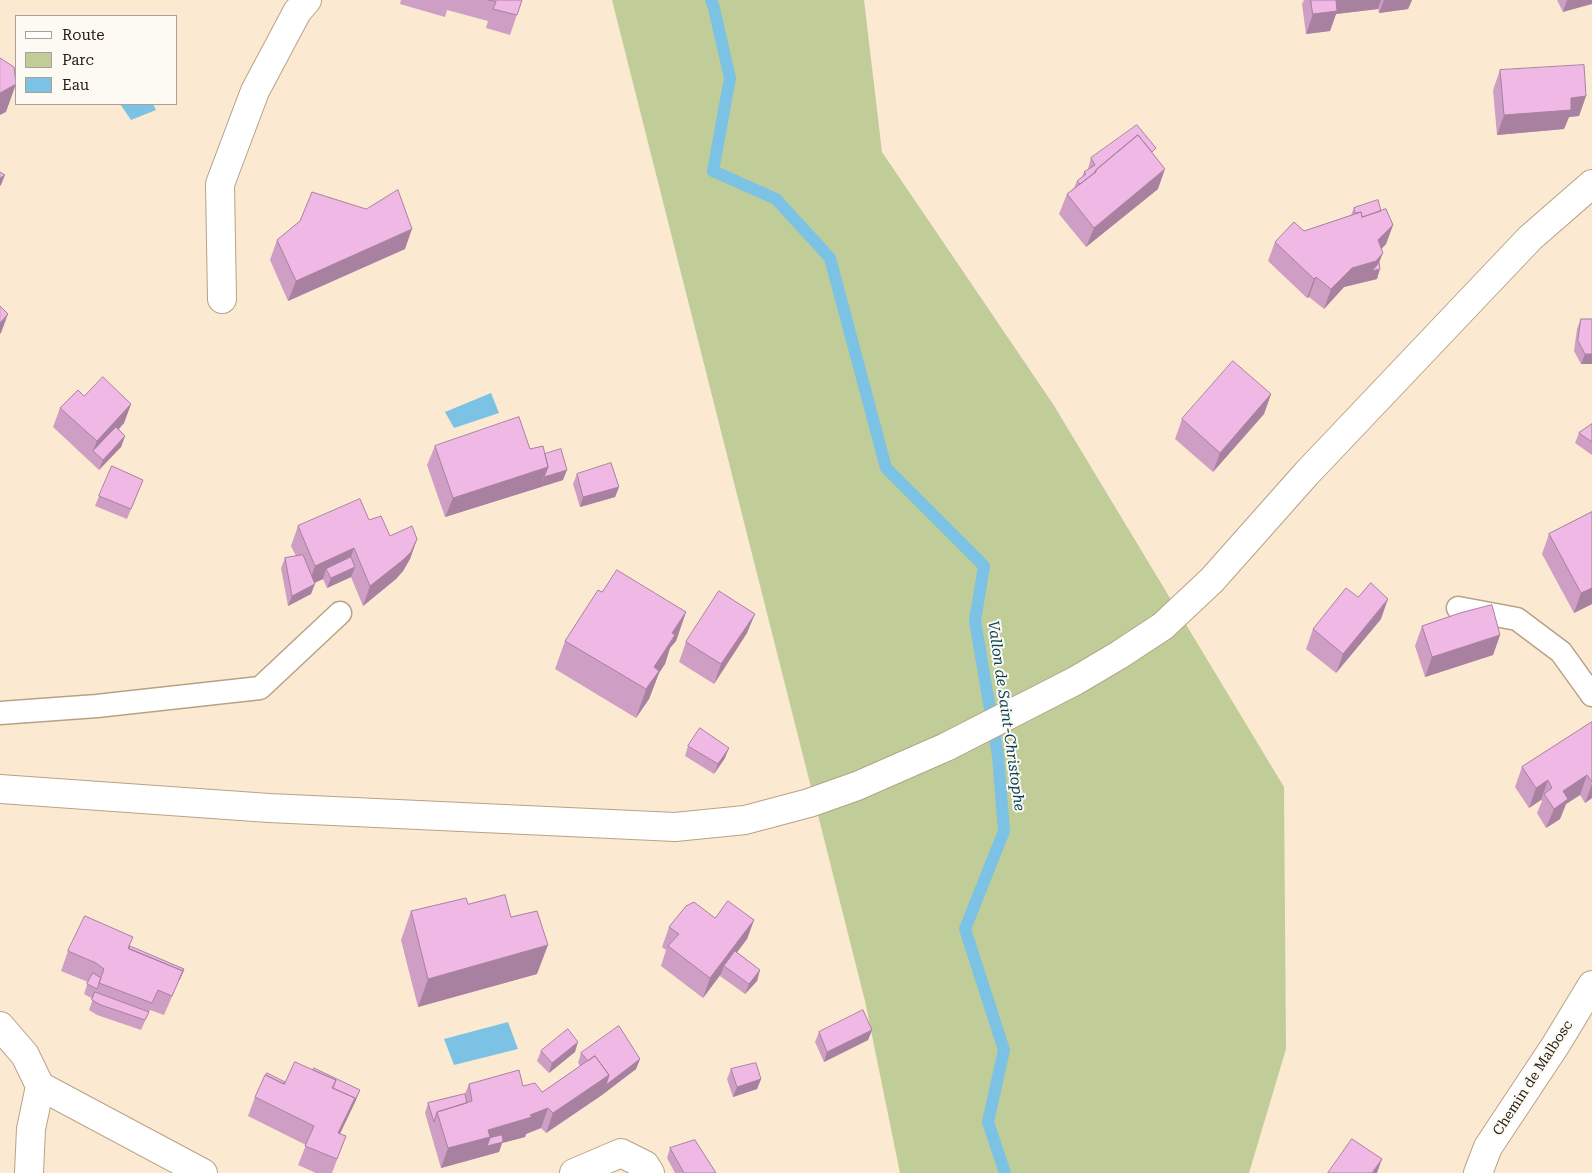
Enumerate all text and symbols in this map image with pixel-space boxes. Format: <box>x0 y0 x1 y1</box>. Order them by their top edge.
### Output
legend <box>15 15 178 105</box>
text: Route <box>62 26 104 44</box>
text: Parc <box>62 51 94 69</box>
text: Eau <box>62 76 89 94</box>
water label: Vallon de Saint-Christophe <box>984 620 1028 812</box>
street label: Chemin de Malbosc <box>1489 1017 1577 1139</box>

